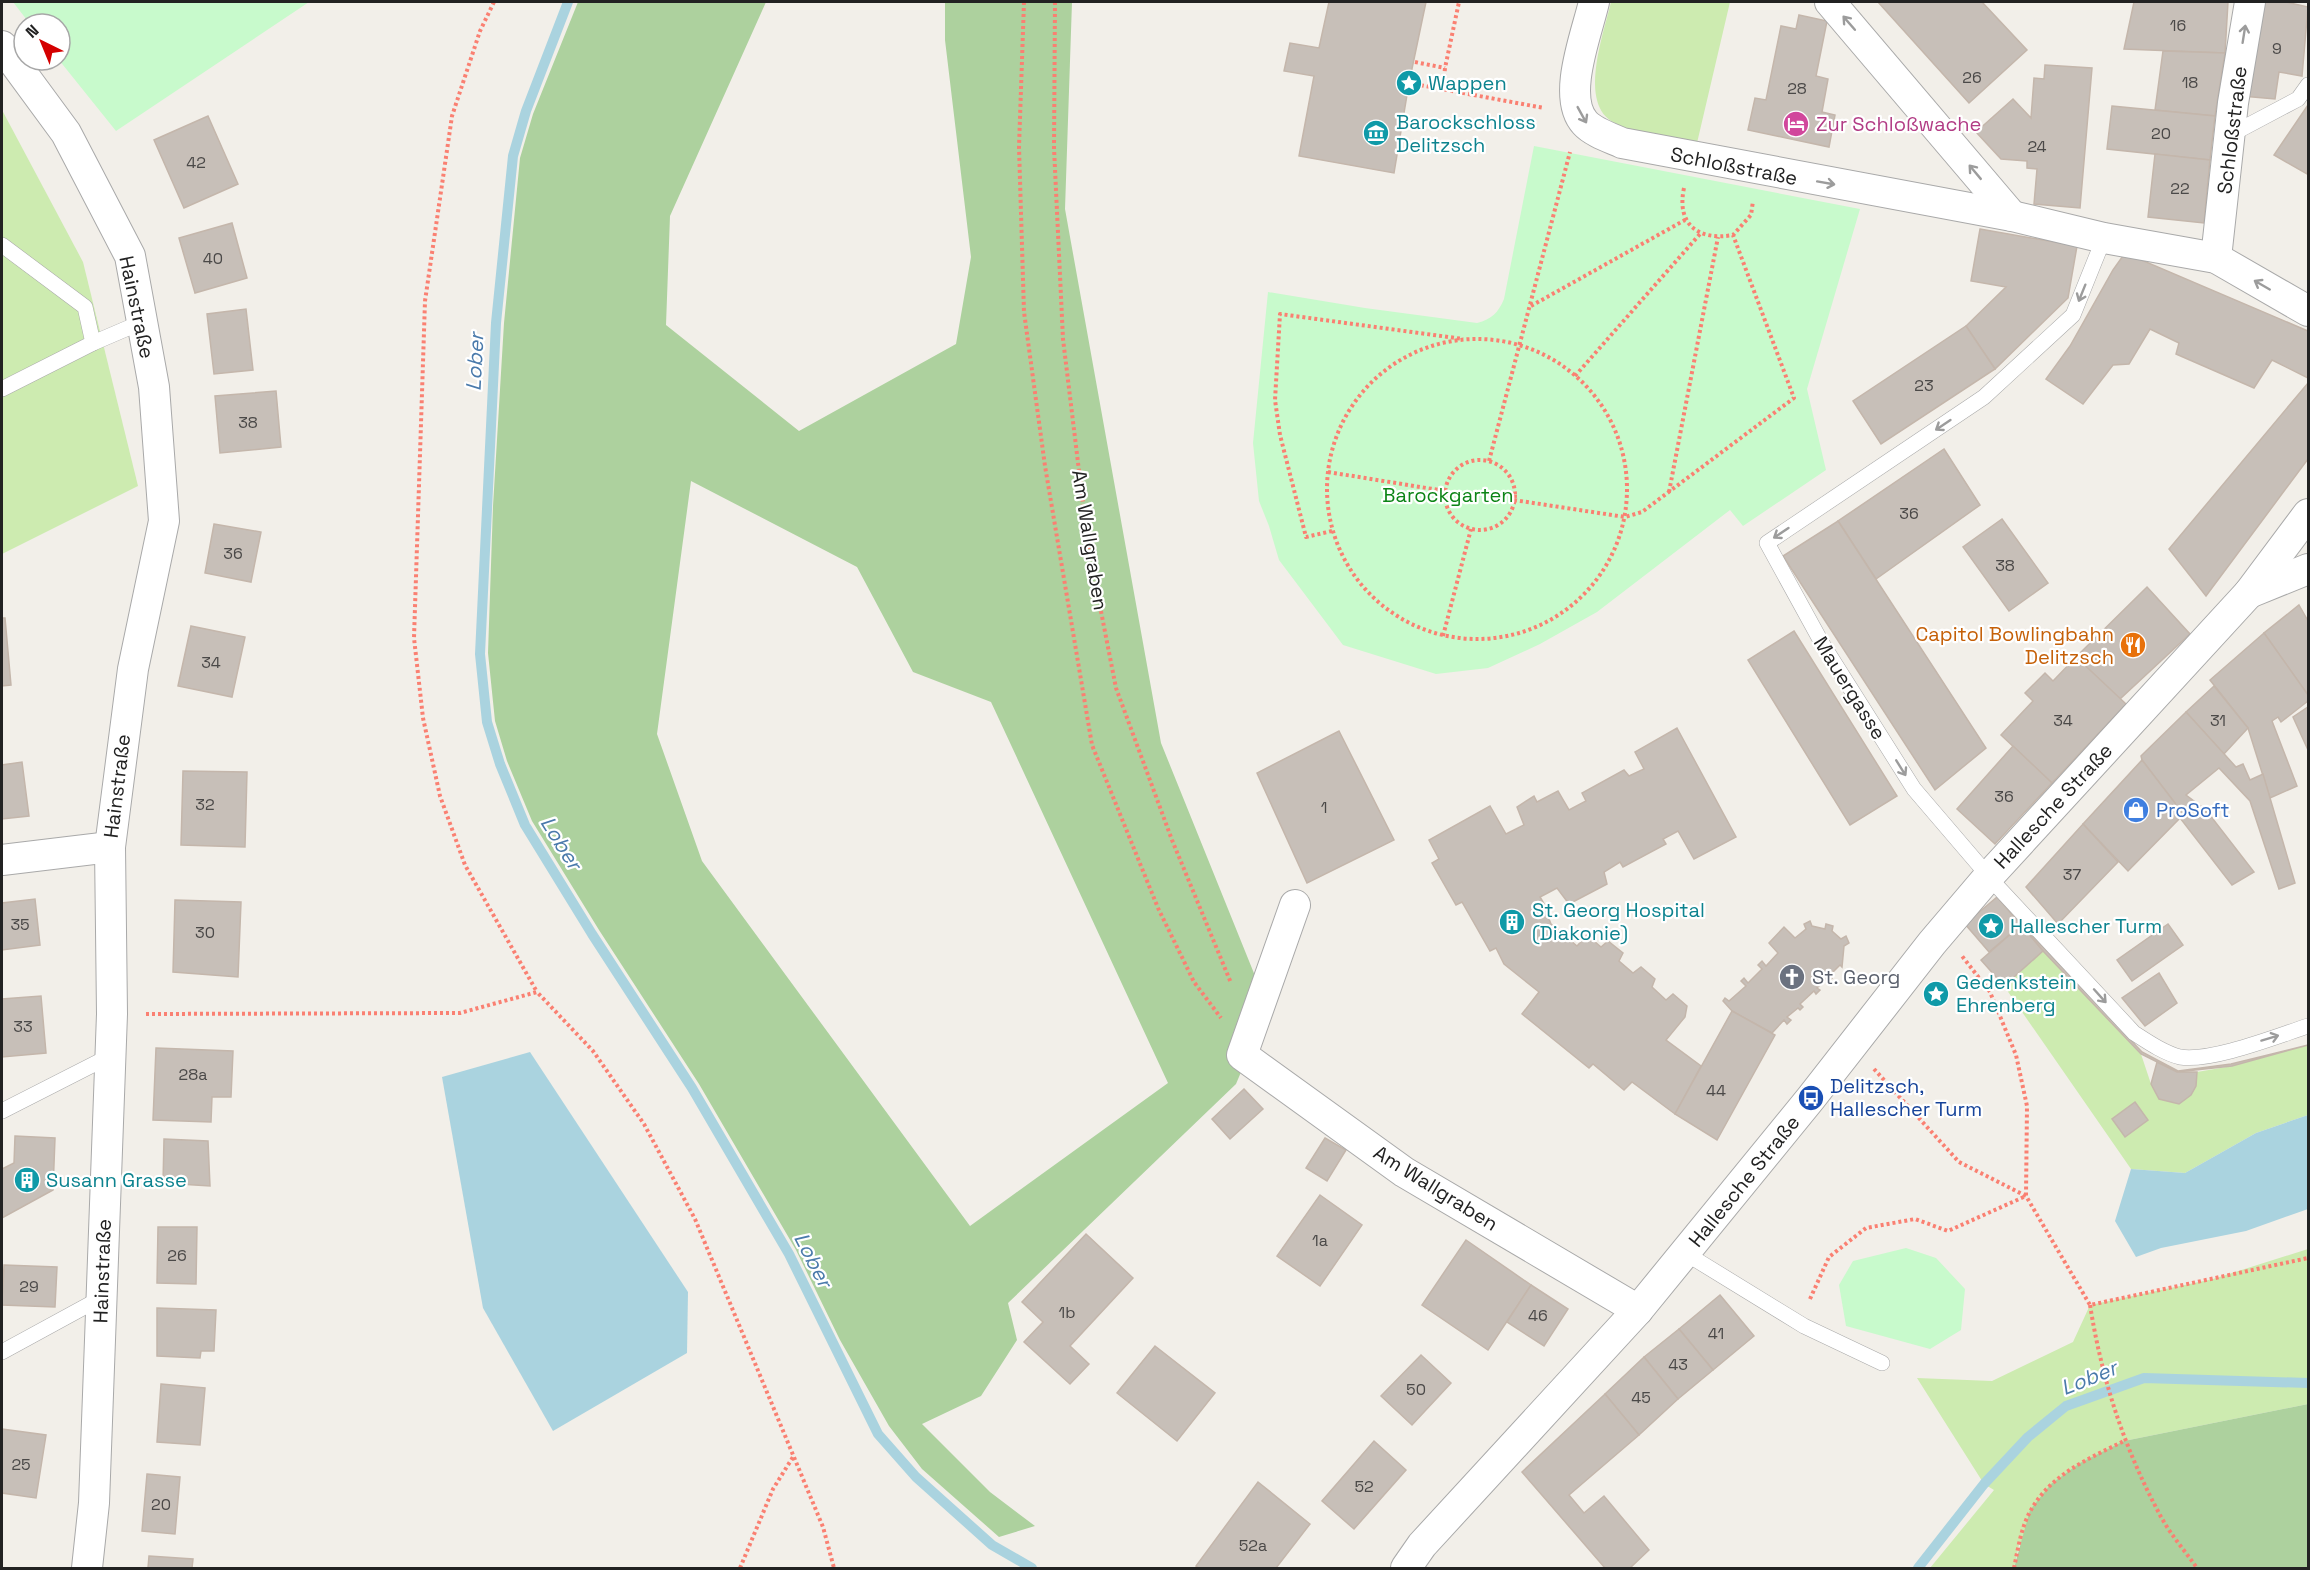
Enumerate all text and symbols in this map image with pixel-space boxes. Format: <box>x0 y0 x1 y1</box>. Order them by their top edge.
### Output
north arrow <box>12 12 72 72</box>
house number: 16 <box>2170 15 2186 36</box>
one-way arrow <box>1842 16 1856 31</box>
text: N <box>21 20 43 43</box>
one-way arrow <box>2239 24 2250 44</box>
house number: 9 <box>2272 38 2282 59</box>
street label: Schloßstraße <box>2211 64 2253 196</box>
house number: 26 <box>1962 67 1982 88</box>
place icon: Wappen <box>1394 68 1424 98</box>
place label: Wappen <box>1428 70 1507 96</box>
house number: 18 <box>2182 72 2198 93</box>
house number: 28 <box>1787 78 1807 99</box>
one-way arrow <box>1577 106 1588 124</box>
place label: Barockschloss Delitzsch <box>1396 109 1536 158</box>
hotel icon: Zur Schloßwache <box>1781 109 1811 139</box>
place label: Zur Schloßwache <box>1816 111 1981 137</box>
museum icon: Barockschloss Delitzsch <box>1361 118 1391 148</box>
house number: 20 <box>2151 123 2171 144</box>
house number: 24 <box>2027 136 2047 157</box>
street label: Schloßstraße <box>1668 141 1800 191</box>
house number: 42 <box>186 152 206 173</box>
one-way arrow <box>1968 164 1981 180</box>
one-way arrow <box>1816 178 1835 189</box>
house number: 22 <box>2170 178 2190 199</box>
house number: 40 <box>203 248 223 269</box>
street label: Hainstraße <box>113 253 161 361</box>
one-way arrow <box>2254 278 2271 290</box>
one-way arrow <box>2076 283 2087 301</box>
water label: Lober <box>459 330 490 392</box>
house number: 23 <box>1914 375 1934 396</box>
house number: 38 <box>238 412 258 433</box>
one-way arrow <box>1935 419 1951 431</box>
street label: Am Wallgraben <box>1066 468 1114 612</box>
park label: Barockgarten <box>1382 482 1514 508</box>
house number: 36 <box>1899 503 1919 524</box>
one-way arrow <box>1773 527 1789 539</box>
house number: 36 <box>223 543 243 564</box>
house number: 38 <box>1995 555 2015 576</box>
place label: Capitol Bowlingbahn Delitzsch <box>1915 621 2114 670</box>
restaurant icon: Capitol Bowlingbahn Delitzsch <box>2118 630 2148 660</box>
street label: Mauergasse <box>1808 632 1892 744</box>
house number: 34 <box>201 652 221 673</box>
house number: 34 <box>2053 710 2073 731</box>
house number: 31 <box>2210 710 2226 731</box>
street label: Hainstraße <box>98 733 136 839</box>
street label: Hallesche Straße <box>1988 738 2118 874</box>
one-way arrow <box>1894 759 1907 776</box>
house number: 36 <box>1994 786 2014 807</box>
house number: 32 <box>195 794 215 815</box>
shop icon: ProSoft <box>2121 795 2151 825</box>
house number: 1 <box>1321 797 1327 818</box>
place label: ProSoft <box>2156 797 2230 823</box>
water label: Lober <box>535 811 589 876</box>
house number: 37 <box>2063 864 2081 885</box>
place label: St. Georg Hospital (Diakonie) <box>1532 897 1705 946</box>
building icon: St. Georg Hospital (Diakonie) <box>1497 907 1527 937</box>
place icon: Hallescher Turm <box>1976 911 2006 941</box>
place label: Hallescher Turm <box>2010 913 2162 939</box>
house number: 35 <box>10 914 30 935</box>
house number: 30 <box>195 922 215 943</box>
church icon: St. Georg <box>1777 962 1807 992</box>
place label: St. Georg <box>1812 964 1900 990</box>
place label: Gedenkstein Ehrenberg <box>1956 969 2077 1018</box>
place icon: Gedenkstein Ehrenberg <box>1921 979 1951 1009</box>
one-way arrow <box>2093 988 2107 1003</box>
house number: 33 <box>13 1016 33 1037</box>
one-way arrow <box>2260 1032 2279 1043</box>
house number: 28a <box>179 1064 207 1085</box>
place label: Delitzsch, Hallescher Turm <box>1830 1073 1982 1122</box>
house number: 44 <box>1706 1080 1726 1101</box>
bus stop icon: Delitzsch, Hallescher Turm <box>1796 1083 1826 1113</box>
street label: Hallesche Straße <box>1683 1110 1805 1252</box>
street label: Am Wallgraben <box>1369 1139 1503 1237</box>
building icon: Susann Grasse <box>12 1165 42 1195</box>
place label: Susann Grasse <box>46 1167 187 1193</box>
street label: Hainstraße <box>87 1218 117 1324</box>
water label: Lober <box>788 1228 840 1294</box>
house number: 1a <box>1312 1230 1328 1251</box>
house number: 26 <box>167 1245 187 1266</box>
house number: 29 <box>19 1276 39 1297</box>
house number: 1b <box>1059 1302 1076 1323</box>
house number: 46 <box>1528 1305 1548 1326</box>
house number: 41 <box>1708 1323 1724 1344</box>
water label: Lober <box>2057 1353 2123 1401</box>
house number: 43 <box>1668 1354 1688 1375</box>
house number: 50 <box>1406 1379 1426 1400</box>
house number: 45 <box>1631 1387 1651 1408</box>
house number: 25 <box>11 1454 31 1475</box>
house number: 52 <box>1354 1476 1374 1497</box>
house number: 20 <box>151 1494 171 1515</box>
house number: 52a <box>1239 1535 1267 1556</box>

